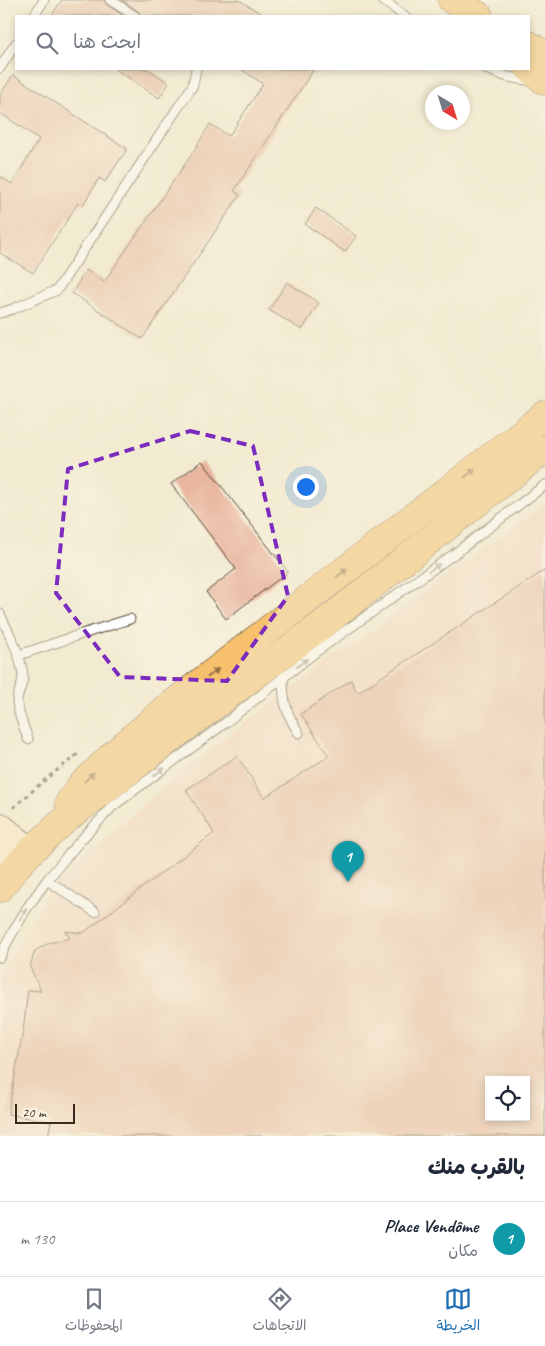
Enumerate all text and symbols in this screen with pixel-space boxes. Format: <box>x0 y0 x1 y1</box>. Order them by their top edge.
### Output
search box <box>15 15 530 70</box>
icon: search <box>33 29 61 57</box>
text: ابحث هنا <box>73 30 141 54</box>
north arrow <box>425 85 470 130</box>
one-way arrow <box>463 468 476 479</box>
your location <box>293 474 319 500</box>
one-way arrow <box>427 563 441 573</box>
one-way arrow <box>335 568 348 579</box>
one-way arrow <box>295 657 308 668</box>
one-way arrow <box>206 668 220 678</box>
one-way arrow <box>152 767 166 777</box>
one-way arrow <box>83 772 95 784</box>
pin: 1 <box>332 841 364 882</box>
one-way arrow <box>19 907 28 920</box>
map controls <box>485 1076 530 1121</box>
button: locate <box>485 1076 530 1121</box>
scale bar <box>15 1101 75 1124</box>
text: 20 m <box>22 1104 46 1121</box>
text: بالقرب منك <box>428 1154 525 1180</box>
text: Place Vendôme <box>384 1214 478 1238</box>
text: 130 m <box>20 1229 54 1249</box>
text: 1 <box>505 1229 513 1249</box>
text: مكان <box>448 1241 478 1261</box>
tab: المحفوظات <box>65 1285 123 1338</box>
tab: الاتجاهات <box>252 1285 307 1338</box>
tab: الخريطة <box>436 1285 480 1338</box>

